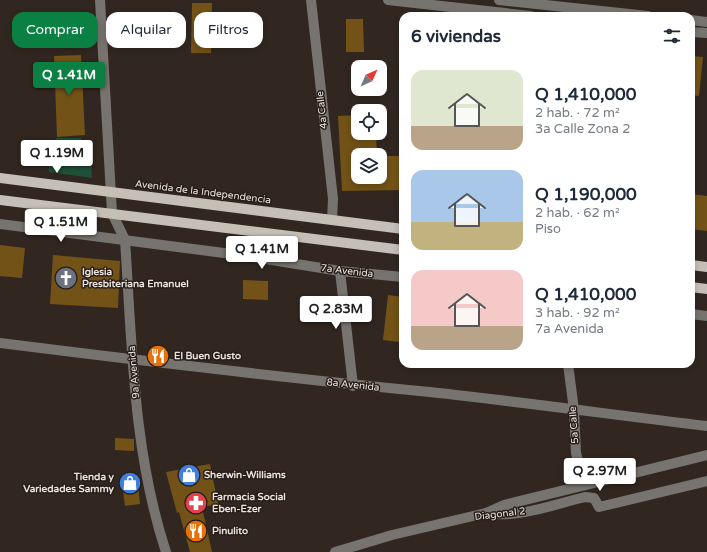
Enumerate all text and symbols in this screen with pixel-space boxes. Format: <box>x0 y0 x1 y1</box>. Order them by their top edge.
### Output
chip: Comprar <box>12 12 98 48</box>
chip: Alquilar <box>106 12 186 48</box>
chip: Filtros <box>194 12 263 48</box>
icon: filters <box>661 25 683 47</box>
text: 6 viviendas <box>411 26 501 47</box>
north arrow <box>351 60 387 96</box>
map controls <box>351 60 387 184</box>
pin: Q 1.41M <box>32 62 106 96</box>
text: Q 1.41M <box>42 67 96 83</box>
text: Q 1,410,000 <box>535 84 636 105</box>
icon: home <box>443 86 491 134</box>
street label: 4a Calle <box>314 90 330 129</box>
button: locate <box>351 104 387 140</box>
text: 2 hab. · 72 m² <box>535 105 620 121</box>
text: 3a Calle Zona 2 <box>535 121 630 137</box>
pin: Q 1.19M <box>20 140 94 174</box>
text: Q 1.19M <box>30 145 84 161</box>
button: layers <box>351 148 387 184</box>
street label: Avenida de la Independencia <box>134 178 272 206</box>
text: Q 1,190,000 <box>535 184 637 205</box>
icon: home <box>443 186 491 234</box>
text: 2 hab. · 62 m² <box>535 205 620 221</box>
pin: Q 1.51M <box>24 209 98 243</box>
text: Q 1.51M <box>34 214 88 230</box>
text: Piso <box>535 221 561 237</box>
pin: Q 1.41M <box>225 236 299 270</box>
text: Q 1.41M <box>235 241 289 257</box>
street label: 7a Avenida <box>320 262 374 280</box>
church icon: Iglesia Presbiteriana Emanuel <box>53 265 79 291</box>
place label: Iglesia Presbiteriana Emanuel <box>82 266 189 290</box>
text: Q 1,410,000 <box>535 284 636 305</box>
icon: home <box>443 286 491 334</box>
pin: Q 2.83M <box>299 296 373 330</box>
text: Q 2.83M <box>309 301 363 317</box>
text: 3 hab. · 92 m² <box>535 305 620 321</box>
text: 7a Avenida <box>535 321 604 337</box>
restaurant icon: El Buen Gusto <box>145 343 171 369</box>
street label: 9a Avenida <box>126 345 142 399</box>
place label: El Buen Gusto <box>174 350 241 362</box>
street label: 8a Avenida <box>326 376 380 394</box>
street label: 5a Calle <box>567 405 581 444</box>
pin: Q 2.97M <box>563 458 637 492</box>
shop icon: Sherwin-Williams <box>176 462 202 488</box>
text: Q 2.97M <box>573 463 627 479</box>
place label: Sherwin-Williams <box>204 469 286 481</box>
shop icon: Tienda y Variedades Sammy <box>117 470 143 496</box>
place label: Tienda y Variedades Sammy <box>23 471 115 495</box>
pharmacy icon: Farmacia Social Eben-Ezer <box>183 490 209 516</box>
place label: Farmacia Social Eben-Ezer <box>212 491 286 515</box>
street label: Diagonal 2 <box>474 505 526 523</box>
restaurant icon: Pinulito <box>183 518 209 544</box>
place label: Pinulito <box>212 525 248 537</box>

